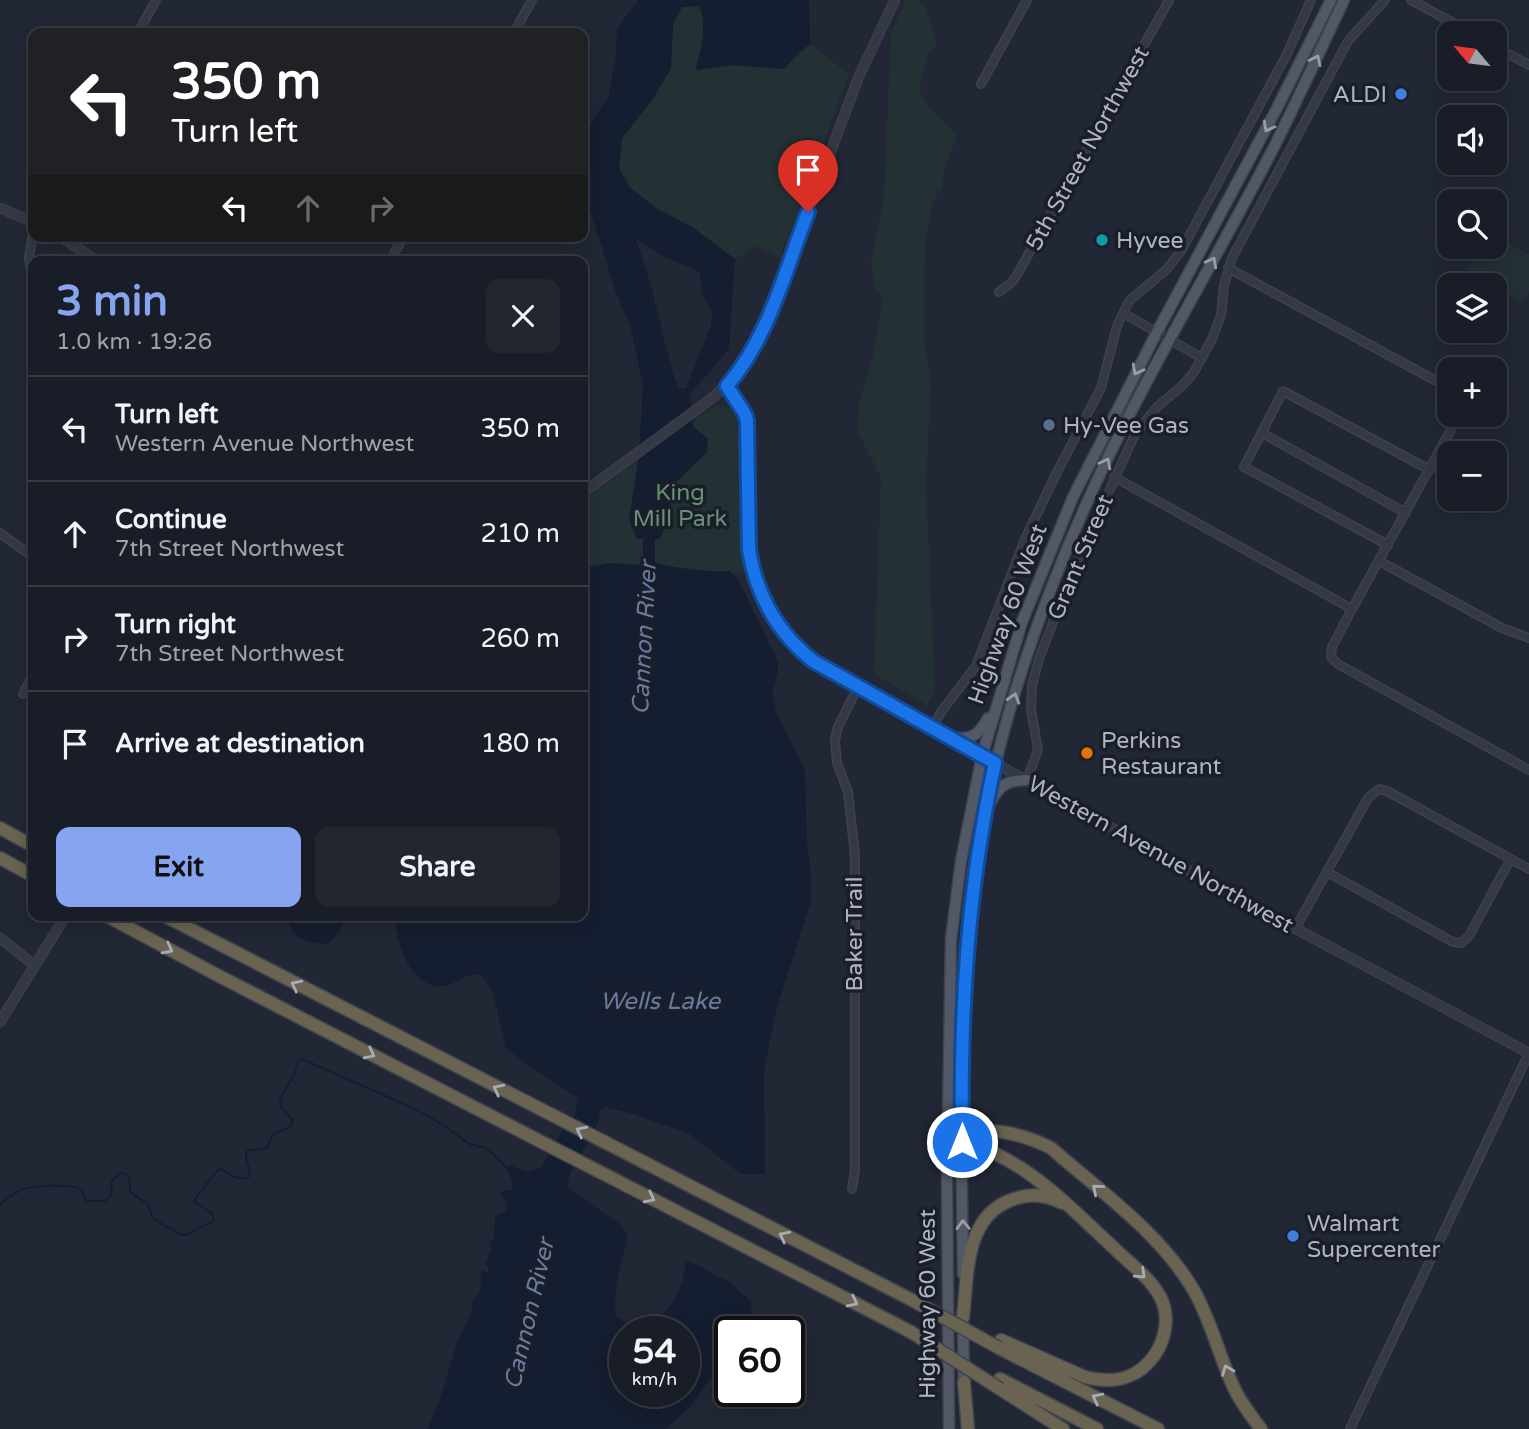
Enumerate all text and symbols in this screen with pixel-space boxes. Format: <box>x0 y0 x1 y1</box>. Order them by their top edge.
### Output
north arrow <box>1437 21 1507 91</box>
map controls <box>1437 21 1507 511</box>
street label: 5th Street Northwest <box>1020 41 1156 256</box>
text: 350 m <box>171 53 321 112</box>
one-way arrow <box>1307 55 1321 67</box>
icon: left <box>56 56 147 147</box>
place label: ALDI <box>1333 81 1387 109</box>
marker: ALDI <box>1393 86 1409 102</box>
button: sound <box>1437 105 1507 175</box>
text: Turn left <box>171 113 298 151</box>
one-way arrow <box>1262 119 1276 132</box>
pin <box>778 140 838 212</box>
icon: arrive <box>789 151 827 189</box>
icon: left <box>216 189 254 227</box>
icon: ahead <box>289 189 327 227</box>
icon: right <box>362 189 400 227</box>
button: search <box>1437 189 1507 259</box>
place label: Hyvee <box>1116 227 1184 255</box>
marker: Hyvee <box>1094 232 1110 248</box>
one-way arrow <box>1204 257 1217 269</box>
button: layers <box>1437 273 1507 343</box>
text: 3 min <box>56 276 168 327</box>
button: close <box>486 279 560 353</box>
text: 1.0 km · 19:26 <box>56 328 212 356</box>
button: + <box>1437 357 1507 427</box>
one-way arrow <box>1132 363 1145 376</box>
text: Turn left <box>115 399 218 430</box>
icon: left <box>56 410 94 448</box>
place label: Hy-Vee Gas <box>1063 412 1189 440</box>
text: 350 m <box>480 413 560 444</box>
marker: Hy-Vee Gas <box>1041 417 1057 433</box>
text: Western Avenue Northwest <box>115 430 414 458</box>
button: − <box>1437 441 1507 511</box>
one-way arrow <box>1097 458 1111 470</box>
park label: King Mill Park <box>633 479 727 533</box>
street label: Grant Street <box>1042 490 1120 624</box>
text: Continue <box>115 504 227 535</box>
icon: ahead <box>56 515 94 553</box>
text: 210 m <box>480 518 560 549</box>
street label: Highway 60 West <box>962 520 1054 708</box>
text: 7th Street Northwest <box>115 535 344 563</box>
water label: Cannon River <box>626 558 663 715</box>
text: Turn right <box>115 609 236 640</box>
icon: right <box>56 620 94 658</box>
text: 260 m <box>480 623 560 654</box>
text: 7th Street Northwest <box>115 640 344 668</box>
one-way arrow <box>1006 692 1020 704</box>
icon: arrive <box>56 725 94 763</box>
place label: Perkins Restaurant <box>1101 727 1221 781</box>
text: Arrive at destination <box>115 728 365 759</box>
text: 180 m <box>480 728 560 759</box>
marker: Perkins Restaurant <box>1079 745 1095 761</box>
street label: Western Avenue Northwest <box>1023 770 1298 940</box>
button: Exit <box>56 827 301 907</box>
button: Share <box>315 827 560 907</box>
street label: Baker Trail <box>841 877 869 991</box>
one-way arrow <box>161 941 173 954</box>
one-way arrow <box>291 979 303 993</box>
water label: Wells Lake <box>600 987 722 1016</box>
one-way arrow <box>363 1046 375 1060</box>
one-way arrow <box>493 1083 505 1097</box>
position arrow <box>925 1105 999 1179</box>
one-way arrow <box>576 1126 588 1139</box>
one-way arrow <box>1092 1184 1105 1197</box>
one-way arrow <box>643 1190 655 1204</box>
street label: Highway 60 West <box>914 1209 942 1399</box>
place label: Walmart Supercenter <box>1307 1210 1441 1264</box>
one-way arrow <box>955 1219 970 1230</box>
marker: Walmart Supercenter <box>1285 1228 1301 1244</box>
one-way arrow <box>779 1230 791 1244</box>
water label: Cannon River <box>498 1233 561 1392</box>
one-way arrow <box>1133 1266 1146 1279</box>
one-way arrow <box>846 1294 858 1308</box>
speed limit sign: 60 <box>714 1316 805 1407</box>
text: 54 <box>633 1331 676 1373</box>
one-way arrow <box>1222 1365 1236 1377</box>
text: km/h <box>632 1368 677 1390</box>
one-way arrow <box>1092 1393 1104 1406</box>

